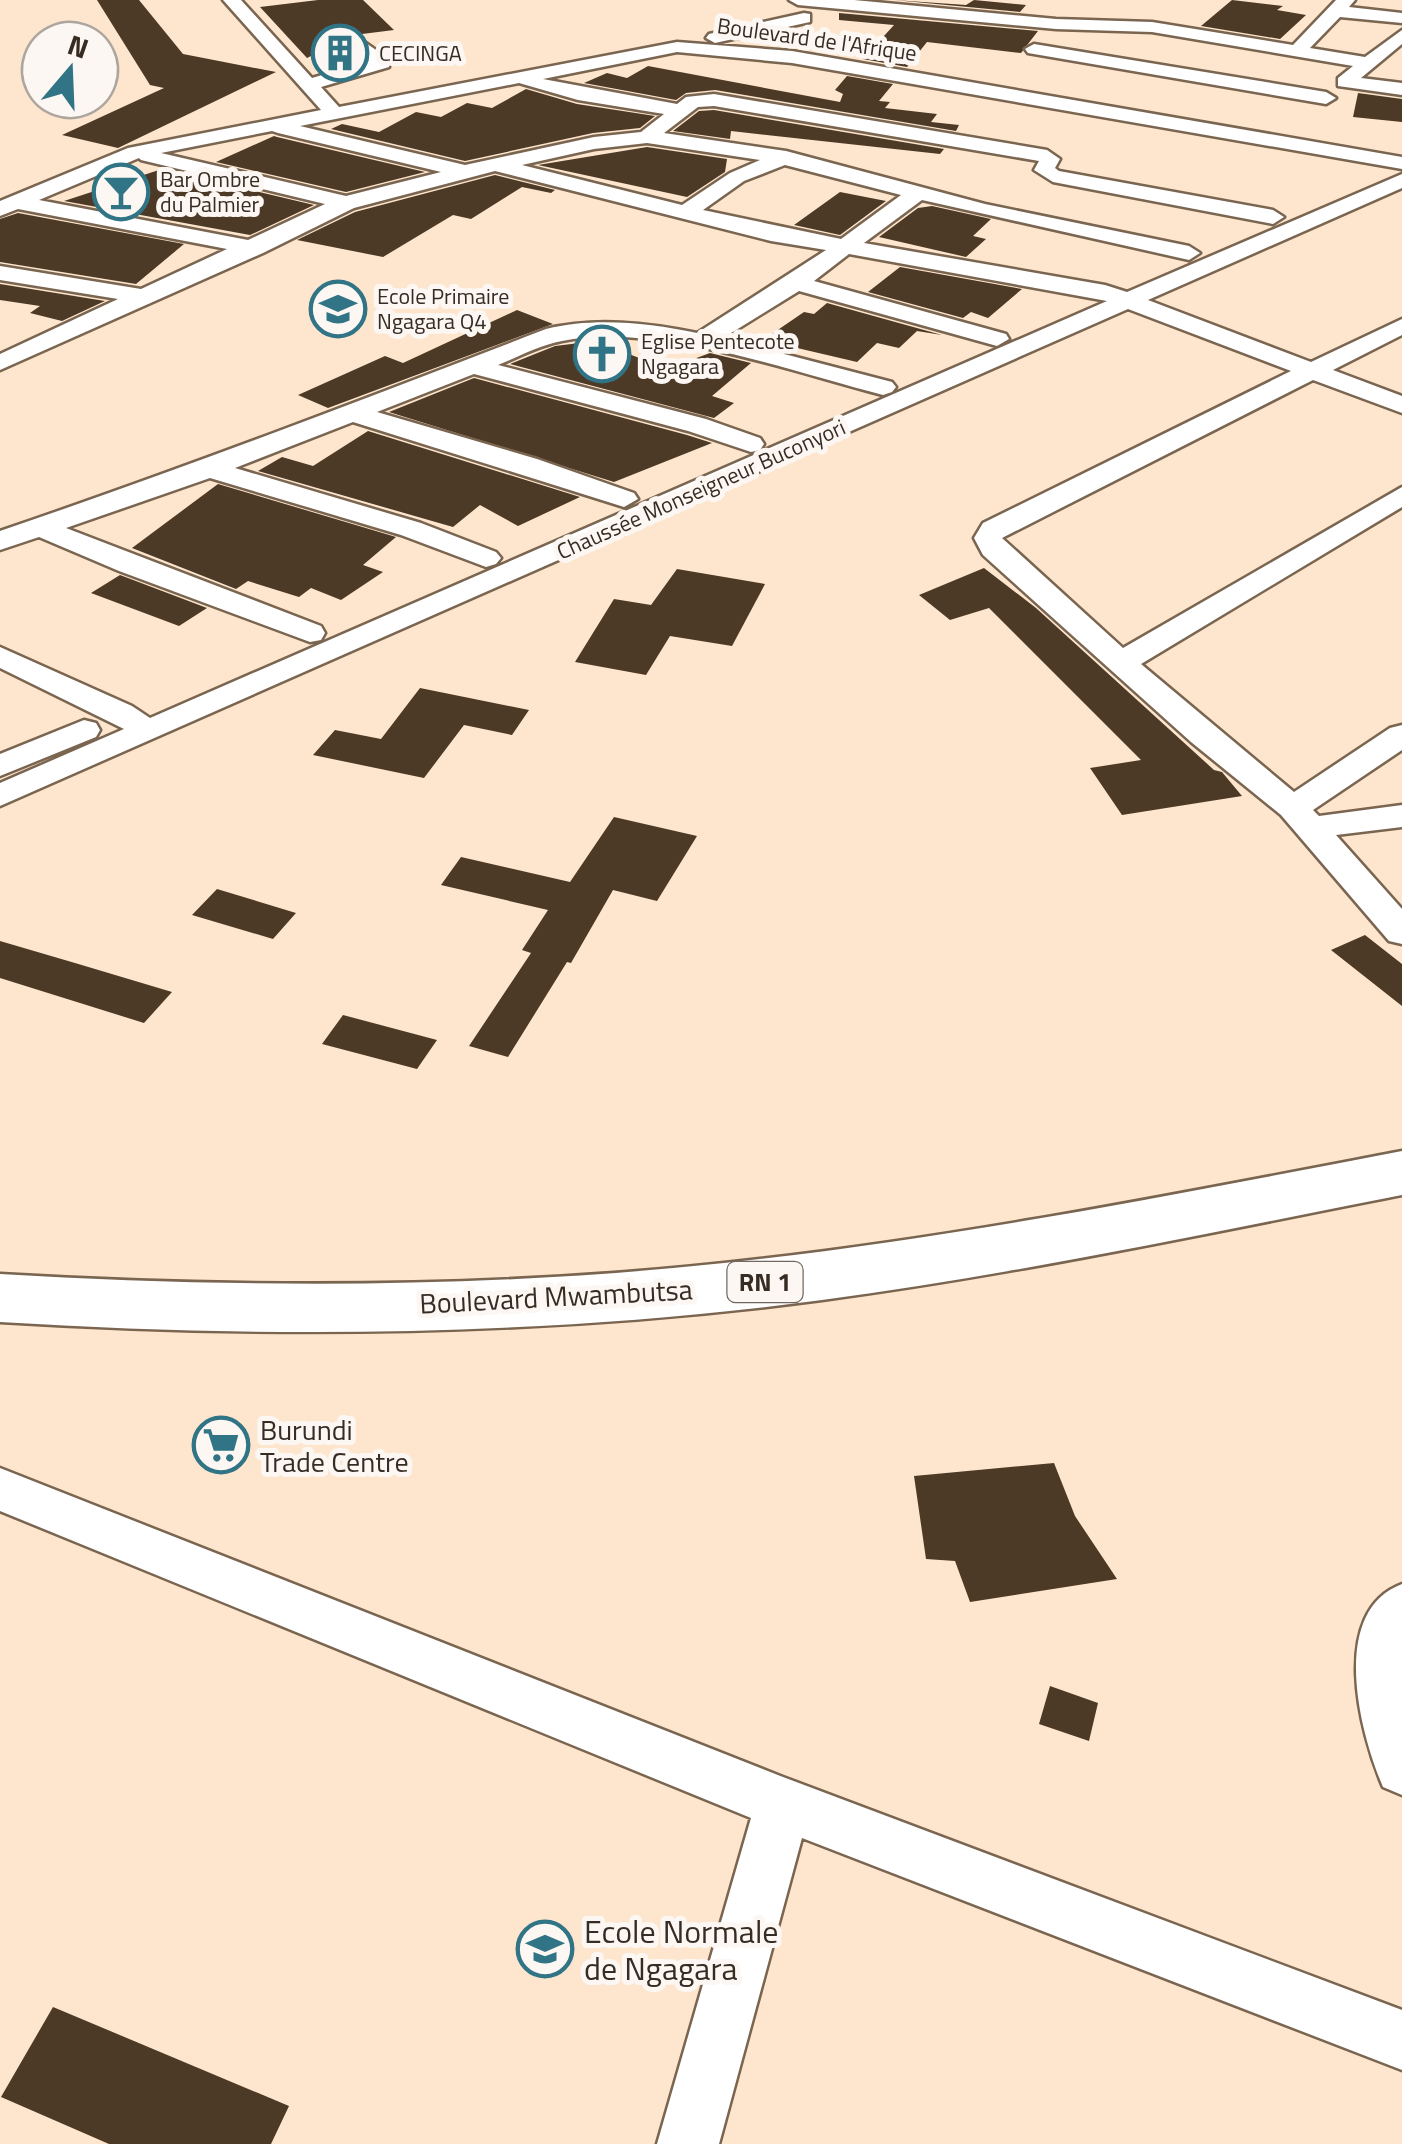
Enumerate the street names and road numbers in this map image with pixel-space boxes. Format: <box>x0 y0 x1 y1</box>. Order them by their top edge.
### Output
street label: Boulevard de l'Afrique <box>715 8 919 70</box>
street label: Chaussée Monseigneur Buconyori <box>551 410 851 568</box>
road number: RN 1 <box>728 1262 802 1302</box>
street label: Boulevard Mwambutsa <box>418 1267 694 1325</box>

